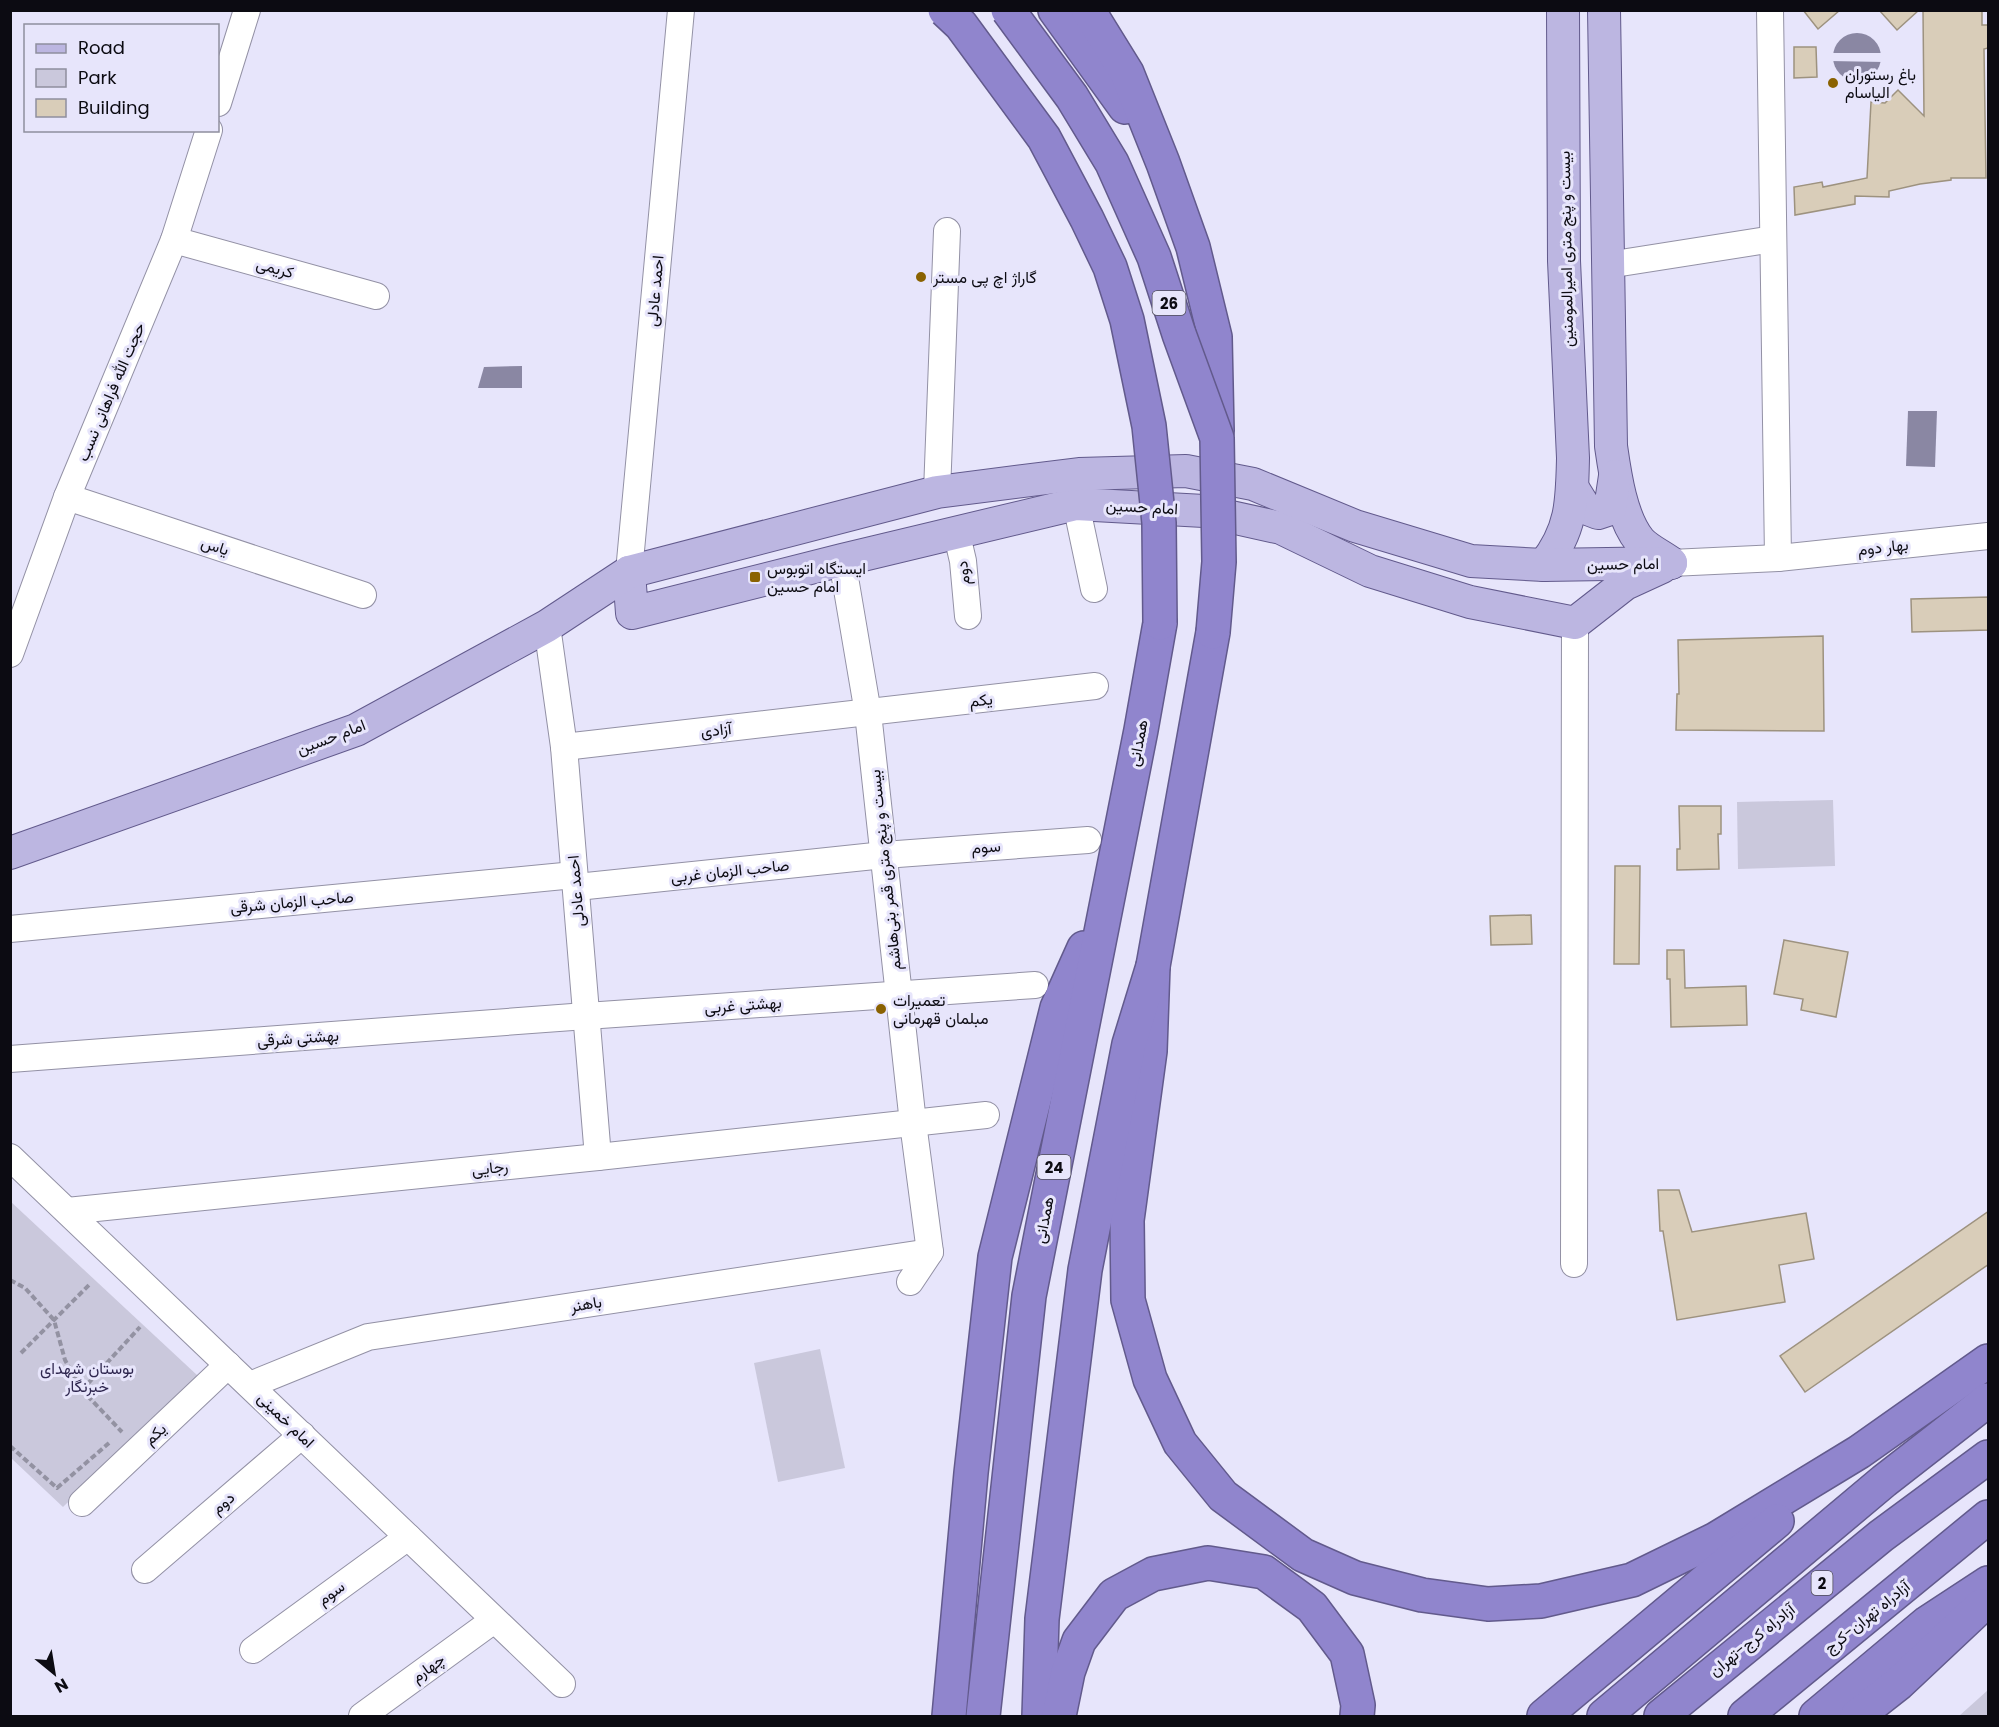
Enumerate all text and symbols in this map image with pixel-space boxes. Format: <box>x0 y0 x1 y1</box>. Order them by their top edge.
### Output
legend <box>24 24 219 132</box>
text: Road <box>78 35 125 60</box>
place label: باغ رستوران الیاسام <box>1845 63 1916 104</box>
text: Park <box>78 65 117 90</box>
marker: باغ رستوران الیاسام <box>1826 76 1840 90</box>
text: Building <box>78 95 150 120</box>
street label: بیست و پنج متری امیرالمومنین <box>1553 151 1579 347</box>
street label: کریمی <box>254 252 296 284</box>
street label: احمد عادلی <box>640 254 670 328</box>
place label: گاراژ اچ پی مستر <box>932 266 1037 289</box>
marker: گاراژ اچ پی مستر <box>914 270 928 284</box>
road number: 26 <box>1152 291 1186 315</box>
street label: حجت الله فراهانی نسب <box>71 319 151 465</box>
street label: امام حسین <box>1105 494 1179 520</box>
street label: یاس <box>198 531 232 561</box>
street label: بهار دوم <box>1856 533 1910 561</box>
street label: امام حسین <box>1587 552 1659 576</box>
place label: ایستگاه اتوبوس امام حسین <box>767 557 866 598</box>
street label: دوم <box>950 560 976 586</box>
marker: ایستگاه اتوبوس امام حسین <box>748 570 762 584</box>
street label: یکم <box>968 687 994 713</box>
street label: امام حسین <box>293 713 369 761</box>
street label: آزادی <box>700 717 734 743</box>
street label: همدانی <box>1122 718 1154 768</box>
street label: بیست و پنج متری قمر بنی‌هاشم <box>863 768 907 972</box>
street label: سوم <box>971 835 1001 859</box>
street label: صاحب الزمان غربی <box>670 853 790 889</box>
street label: احمد عادلی <box>561 854 591 928</box>
street label: صاحب الزمان شرقی <box>229 885 355 919</box>
place label: تعمیرات مبلمان قهرمانی <box>893 989 989 1030</box>
street label: بهشتی غربی <box>704 991 782 1019</box>
marker: تعمیرات مبلمان قهرمانی <box>874 1002 888 1016</box>
street label: بهشتی شرقی <box>256 1024 340 1052</box>
street label: رجایی <box>471 1155 509 1181</box>
road number: 24 <box>1038 1155 1070 1179</box>
street label: همدانی <box>1028 1195 1060 1245</box>
street label: باهنر <box>568 1290 603 1318</box>
park label: بوستان شهدای خبرنگار <box>40 1357 134 1398</box>
street label: امام خمینی <box>252 1387 320 1453</box>
street label: یکم <box>139 1418 171 1450</box>
street label: دوم <box>206 1486 240 1520</box>
road number: 2 <box>1812 1571 1832 1595</box>
street label: آزادراه تهران-کرج <box>1819 1574 1916 1659</box>
street label: سوم <box>312 1575 350 1611</box>
street label: آزادراه کرج-تهران <box>1704 1597 1801 1682</box>
north arrow <box>24 1643 84 1703</box>
street label: چهارم <box>406 1648 450 1688</box>
text: N <box>50 1673 72 1699</box>

